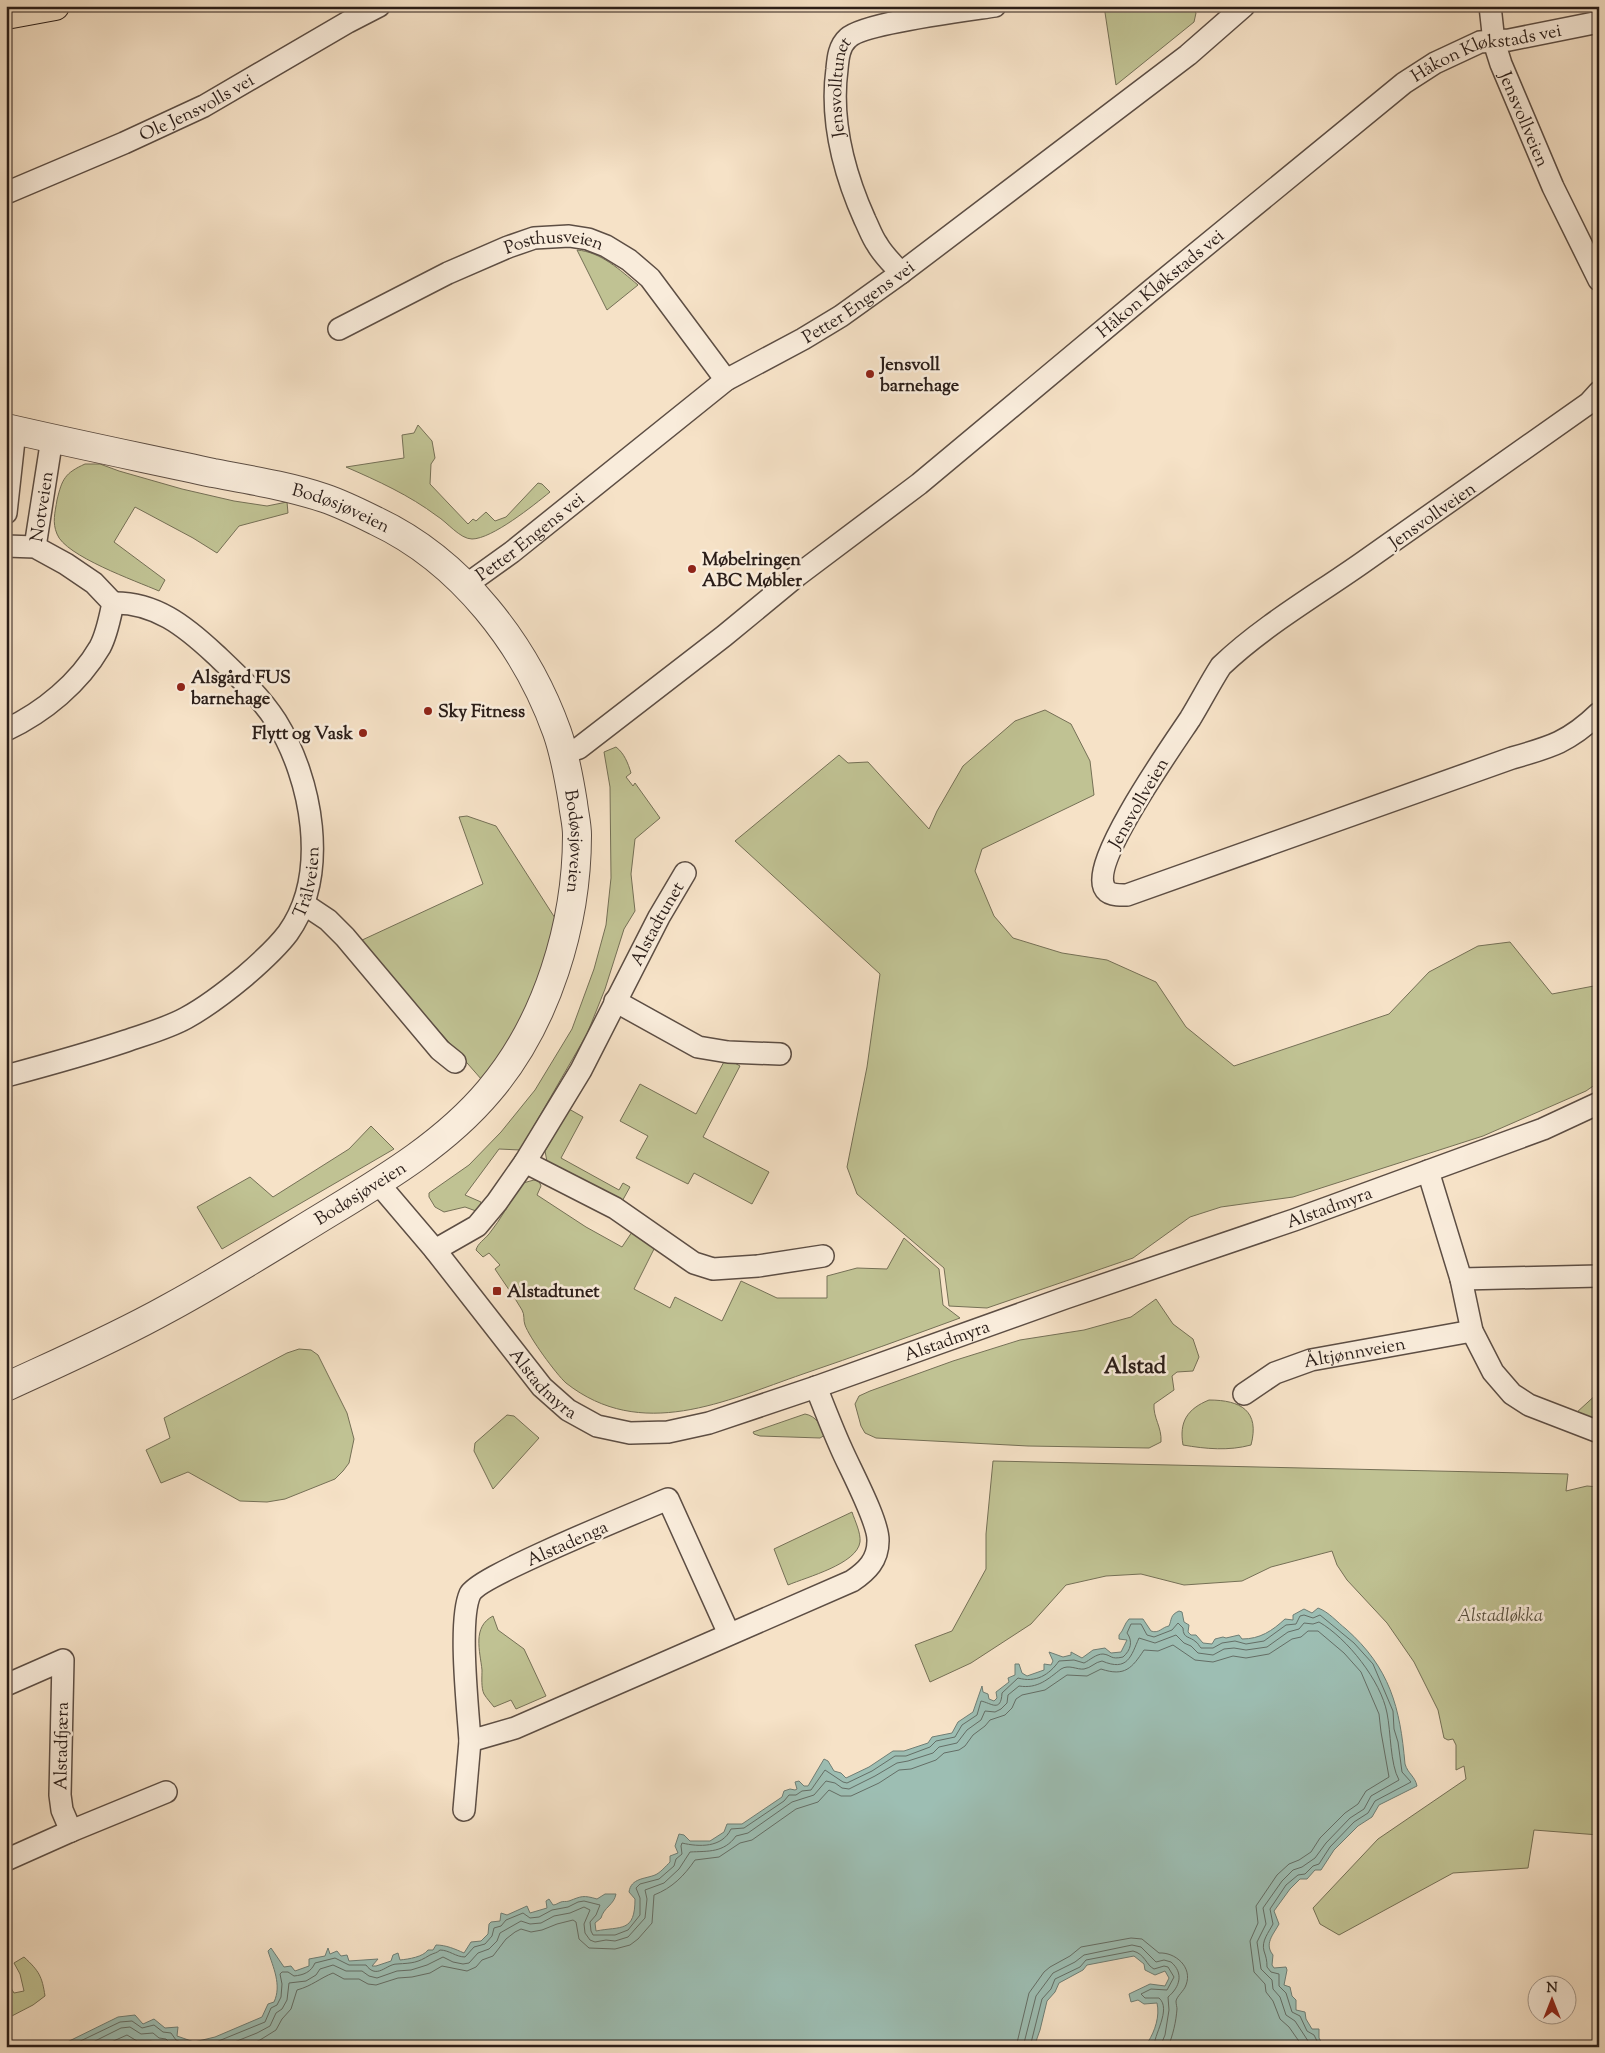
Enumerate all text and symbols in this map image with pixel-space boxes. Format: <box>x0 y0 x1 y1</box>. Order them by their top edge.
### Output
street label: Håkon Kløkstads vei <box>1406 19 1564 90</box>
street label: Jensvolltunet <box>824 32 859 140</box>
street label: Jensvollveien <box>1490 67 1554 172</box>
street label: Ole Jensvolls vei <box>136 68 260 149</box>
street label: Håkon Kløkstads vei <box>1092 224 1231 345</box>
street label: Posthusveien <box>501 225 607 262</box>
street label: Petter Engens vei <box>798 256 921 351</box>
place label: Jensvoll barnehage <box>878 353 960 400</box>
marker: Jensvoll barnehage <box>864 368 876 380</box>
street label: Notveien <box>25 469 62 544</box>
street label: Jensvollveien <box>1383 477 1482 557</box>
street label: Bodøsjøveien <box>289 478 394 541</box>
street label: Petter Engens vei <box>471 488 591 589</box>
place label: Møbelringen ABC Møbler <box>702 548 802 595</box>
marker: Møbelringen ABC Møbler <box>686 563 698 575</box>
place label: Alsgård FUS barnehage <box>190 666 291 713</box>
marker: Alsgård FUS barnehage <box>175 681 187 693</box>
place label: Sky Fitness <box>438 700 525 726</box>
marker: Sky Fitness <box>422 705 434 717</box>
place label: Flytt og Vask <box>252 722 353 748</box>
marker: Flytt og Vask <box>357 727 369 739</box>
street label: Jensvollveien <box>1103 753 1176 855</box>
street label: Bodøsjøveien <box>556 788 588 895</box>
street label: Trålveien <box>288 846 327 923</box>
street label: Alstadtunet <box>625 878 692 971</box>
street label: Bodøsjøveien <box>310 1156 412 1233</box>
street label: Alstadmyra <box>1283 1181 1376 1237</box>
place label: Alstadtunet <box>507 1280 600 1306</box>
marker: Alstadtunet <box>491 1285 503 1297</box>
street label: Alstadmyra <box>901 1315 994 1369</box>
street label: Åltjønnveien <box>1302 1332 1408 1376</box>
street label: Alstadmyra <box>502 1344 581 1427</box>
district label: Alstad <box>1104 1352 1167 1384</box>
street label: Alstadenga <box>523 1515 613 1574</box>
park label: Alstadløkka <box>1457 1604 1543 1630</box>
street label: Alstadfjæra <box>49 1702 77 1791</box>
north arrow <box>1528 1976 1578 2026</box>
text: N <box>1546 1979 1558 1999</box>

